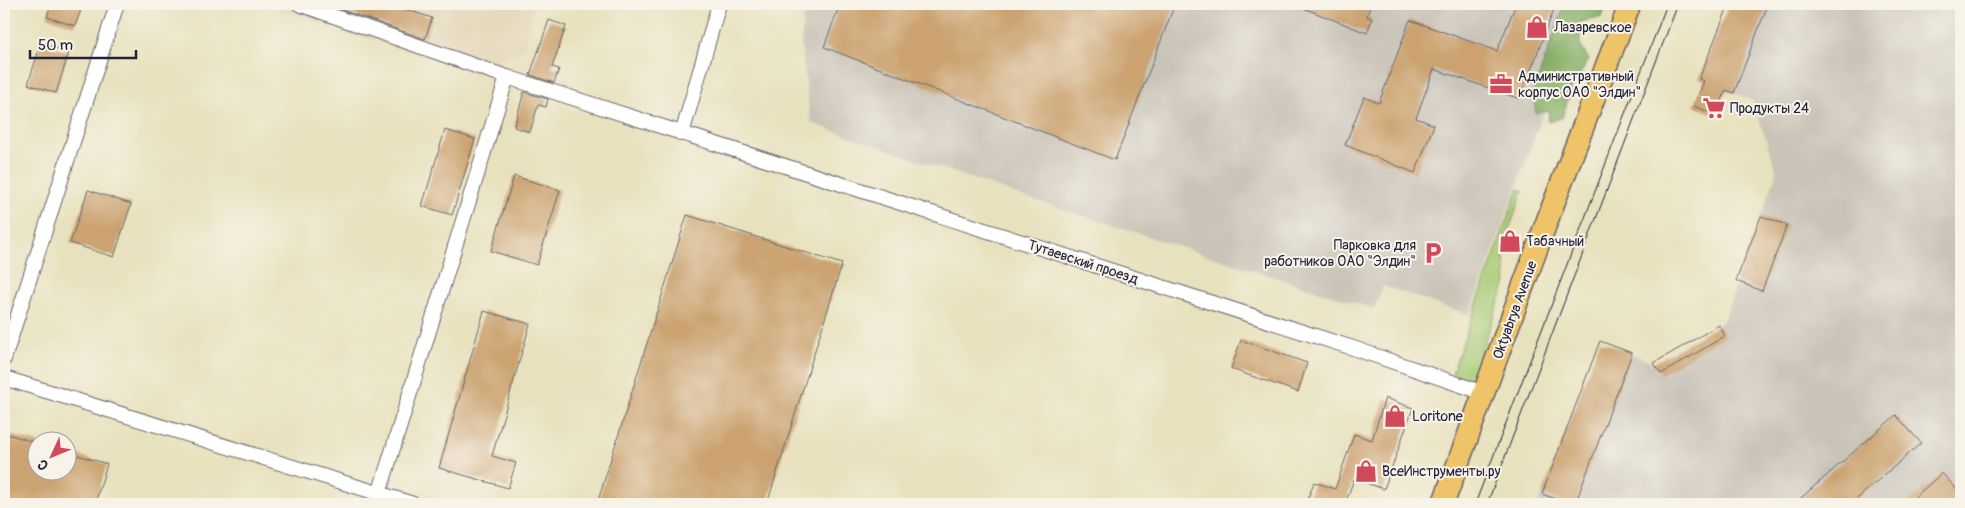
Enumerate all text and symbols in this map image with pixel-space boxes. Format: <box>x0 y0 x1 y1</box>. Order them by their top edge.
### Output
shop icon: Лазаревское <box>1524 14 1550 40</box>
place label: Лазаревское <box>1553 19 1631 36</box>
scale bar <box>30 28 136 60</box>
text: 50 m <box>38 36 73 55</box>
place label: Административный корпус ОАО "Элдин" <box>1518 68 1641 101</box>
office icon: Административный корпус ОАО "Элдин" <box>1488 71 1514 97</box>
supermarket icon: Продукты 24 <box>1701 95 1727 121</box>
place label: Продукты 24 <box>1730 100 1809 117</box>
shop icon: Табачный <box>1497 228 1523 254</box>
place label: Табачный <box>1526 233 1584 250</box>
street label: Тутаевский проезд <box>1026 236 1141 288</box>
place label: Парковка для работников ОАО "Элдин" <box>1264 237 1416 270</box>
parking icon: Парковка для работников ОАО "Элдин" <box>1420 240 1446 266</box>
street label: Oktyabrya Avenue <box>1489 258 1541 361</box>
shop icon: Loritone <box>1382 403 1408 429</box>
place label: Loritone <box>1412 408 1463 425</box>
north arrow <box>28 430 78 480</box>
text: С <box>34 455 52 474</box>
shop icon: ВсеИнструменты.ру <box>1353 458 1379 484</box>
place label: ВсеИнструменты.ру <box>1382 463 1501 480</box>

